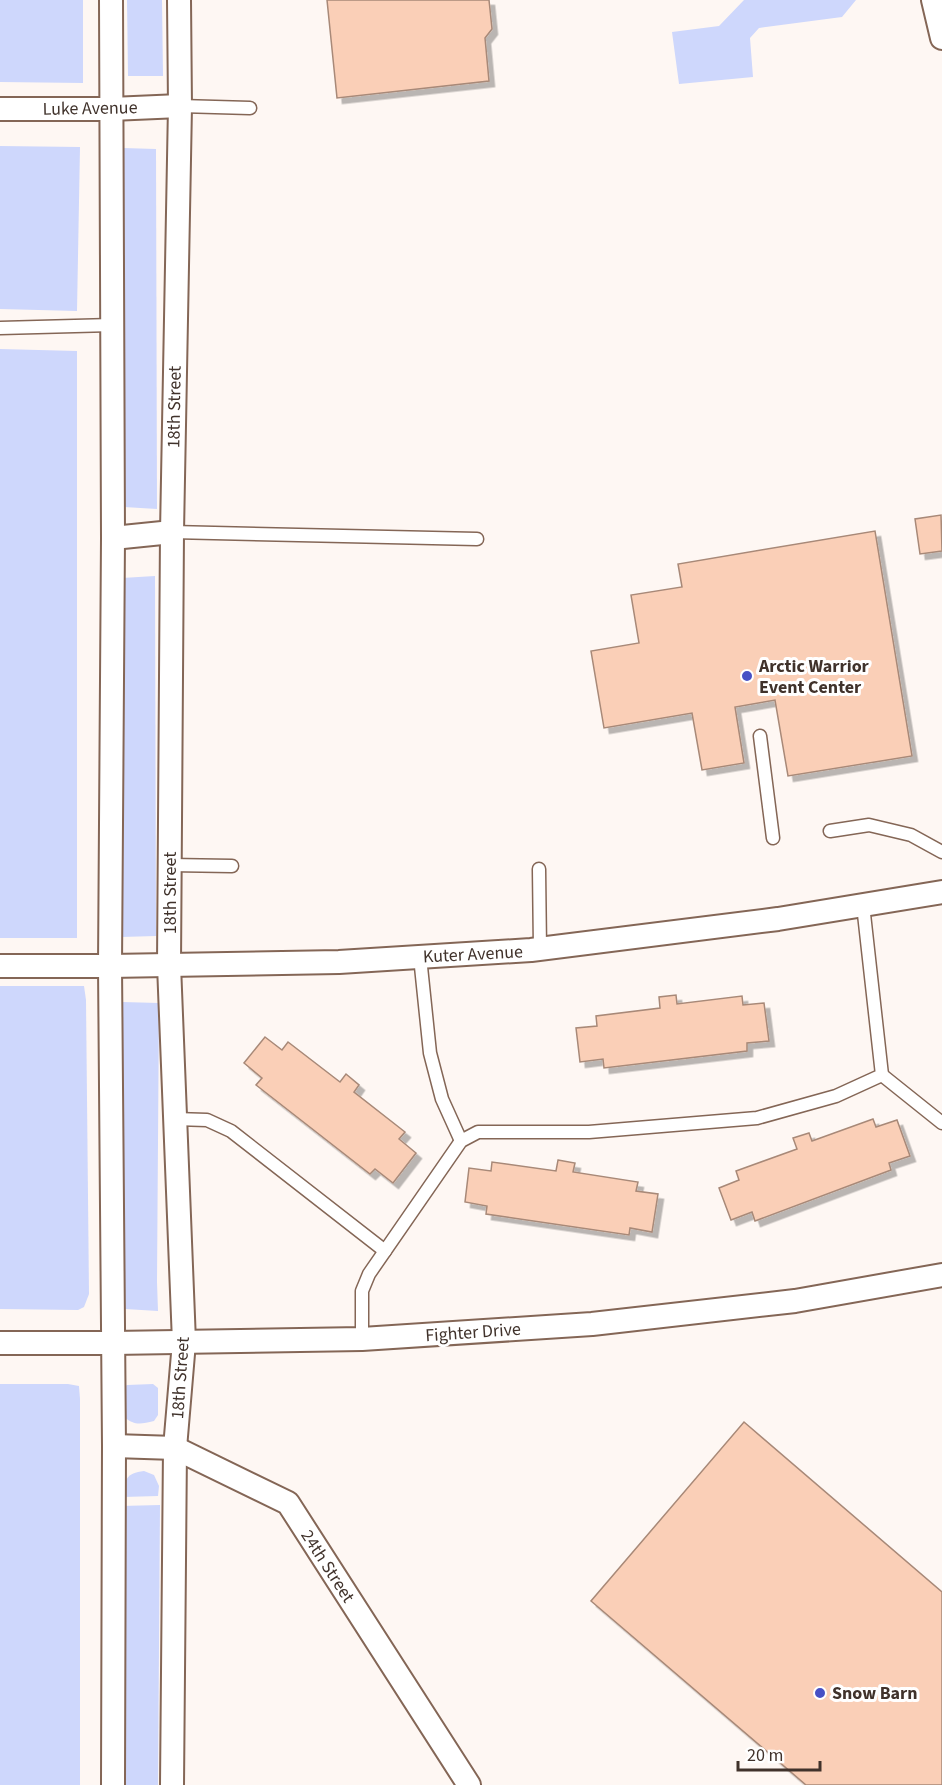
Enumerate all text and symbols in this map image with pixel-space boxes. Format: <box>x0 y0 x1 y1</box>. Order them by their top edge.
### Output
street label: Luke Avenue <box>42 95 138 122</box>
street label: 18th Street <box>161 366 188 448</box>
place label: Arctic Warrior Event Center <box>758 654 870 700</box>
marker: Arctic Warrior Event Center <box>740 669 754 683</box>
street label: 18th Street <box>158 852 183 934</box>
street label: Kuter Avenue <box>422 939 524 970</box>
street label: Fighter Drive <box>424 1317 522 1348</box>
street label: 18th Street <box>165 1336 196 1420</box>
street label: 24th Street <box>295 1525 361 1608</box>
place label: Snow Barn <box>832 1681 918 1706</box>
marker: Snow Barn <box>813 1686 827 1700</box>
scale bar <box>738 1734 820 1772</box>
text: 20 m <box>747 1743 783 1768</box>

